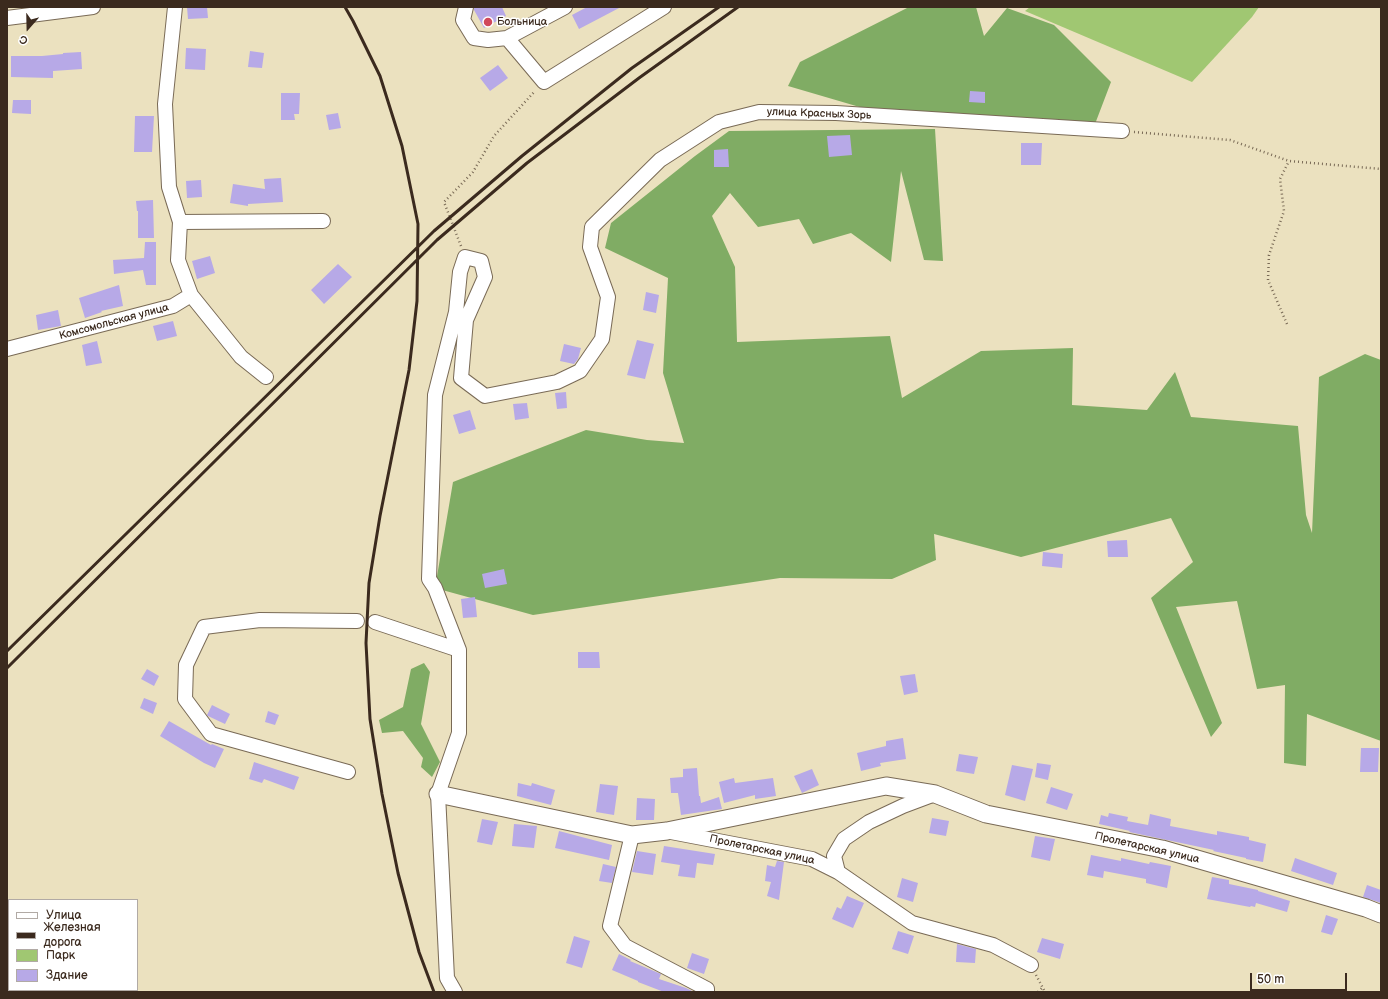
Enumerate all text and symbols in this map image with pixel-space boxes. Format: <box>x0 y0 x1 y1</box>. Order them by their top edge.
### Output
north arrow <box>8 8 48 48</box>
place label: Больница <box>497 15 547 29</box>
marker: Больница <box>482 16 494 28</box>
text: С <box>18 32 30 47</box>
street label: улица Красных Зорь <box>767 106 871 122</box>
street label: Комсомольская улица <box>58 301 170 343</box>
street label: Пролетарская улица <box>1093 830 1201 866</box>
street label: Пролетарская улица <box>708 832 816 868</box>
legend <box>8 899 138 991</box>
text: Улица <box>46 908 82 923</box>
text: Железная дорога <box>44 920 101 950</box>
text: Парк <box>46 948 75 963</box>
scale bar <box>1252 965 1349 991</box>
text: Здание <box>46 968 88 983</box>
text: 50 m <box>1257 972 1284 987</box>

